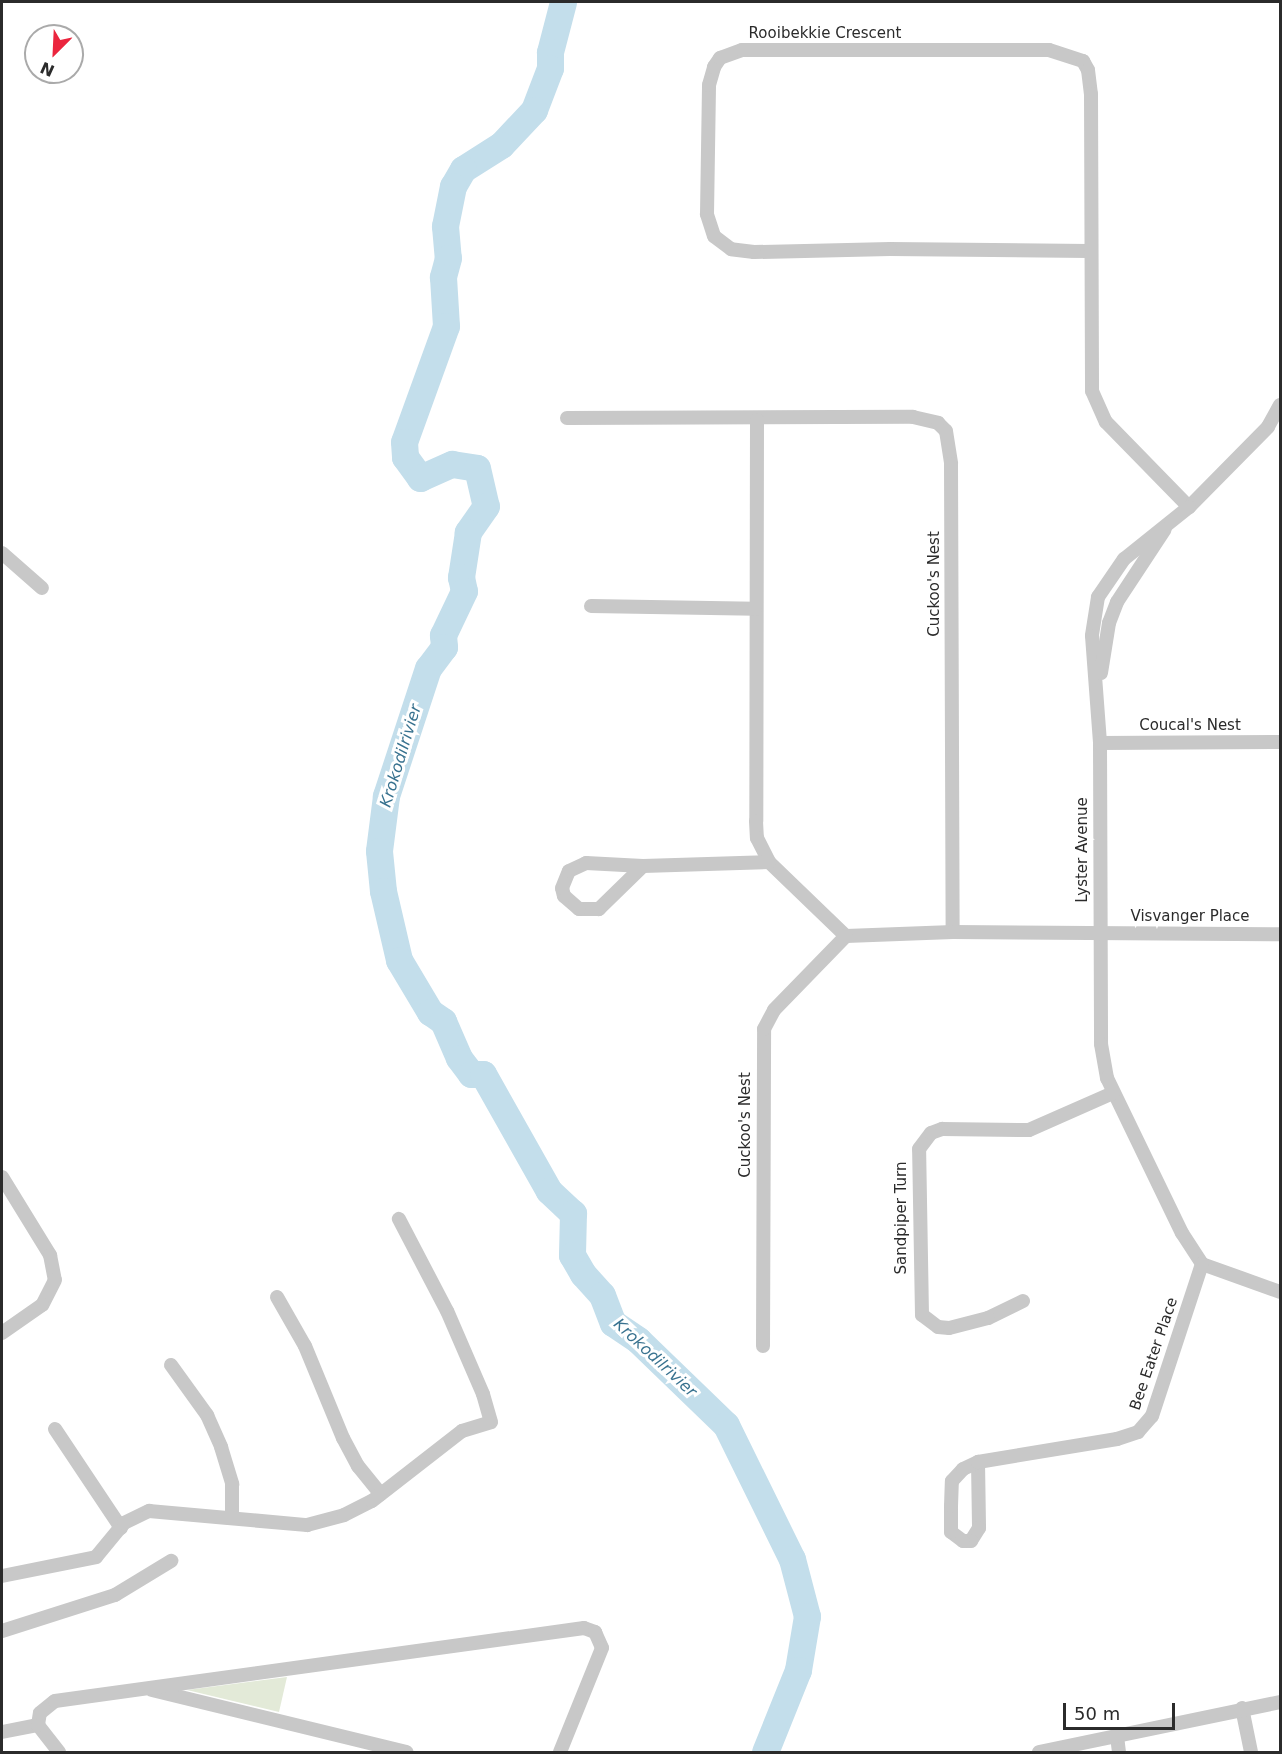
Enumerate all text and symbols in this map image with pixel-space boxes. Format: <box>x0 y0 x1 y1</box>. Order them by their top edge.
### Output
north arrow <box>24 24 84 84</box>
street label: Rooibekkie Crescent <box>749 25 901 43</box>
text: N <box>37 58 57 80</box>
street label: Cuckoo's Nest <box>926 531 944 637</box>
water label: Krokodilrivier <box>376 702 426 810</box>
street label: Coucal's Nest <box>1139 717 1241 735</box>
street label: Lyster Avenue <box>1074 797 1092 903</box>
street label: Visvanger Place <box>1130 908 1250 926</box>
street label: Cuckoo's Nest <box>737 1072 755 1178</box>
street label: Sandpiper Turn <box>893 1162 911 1274</box>
street label: Bee Eater Place <box>1126 1295 1182 1413</box>
water label: Krokodilrivier <box>610 1315 700 1401</box>
scale bar <box>1066 1691 1178 1729</box>
text: 50 m <box>1074 1703 1120 1724</box>

